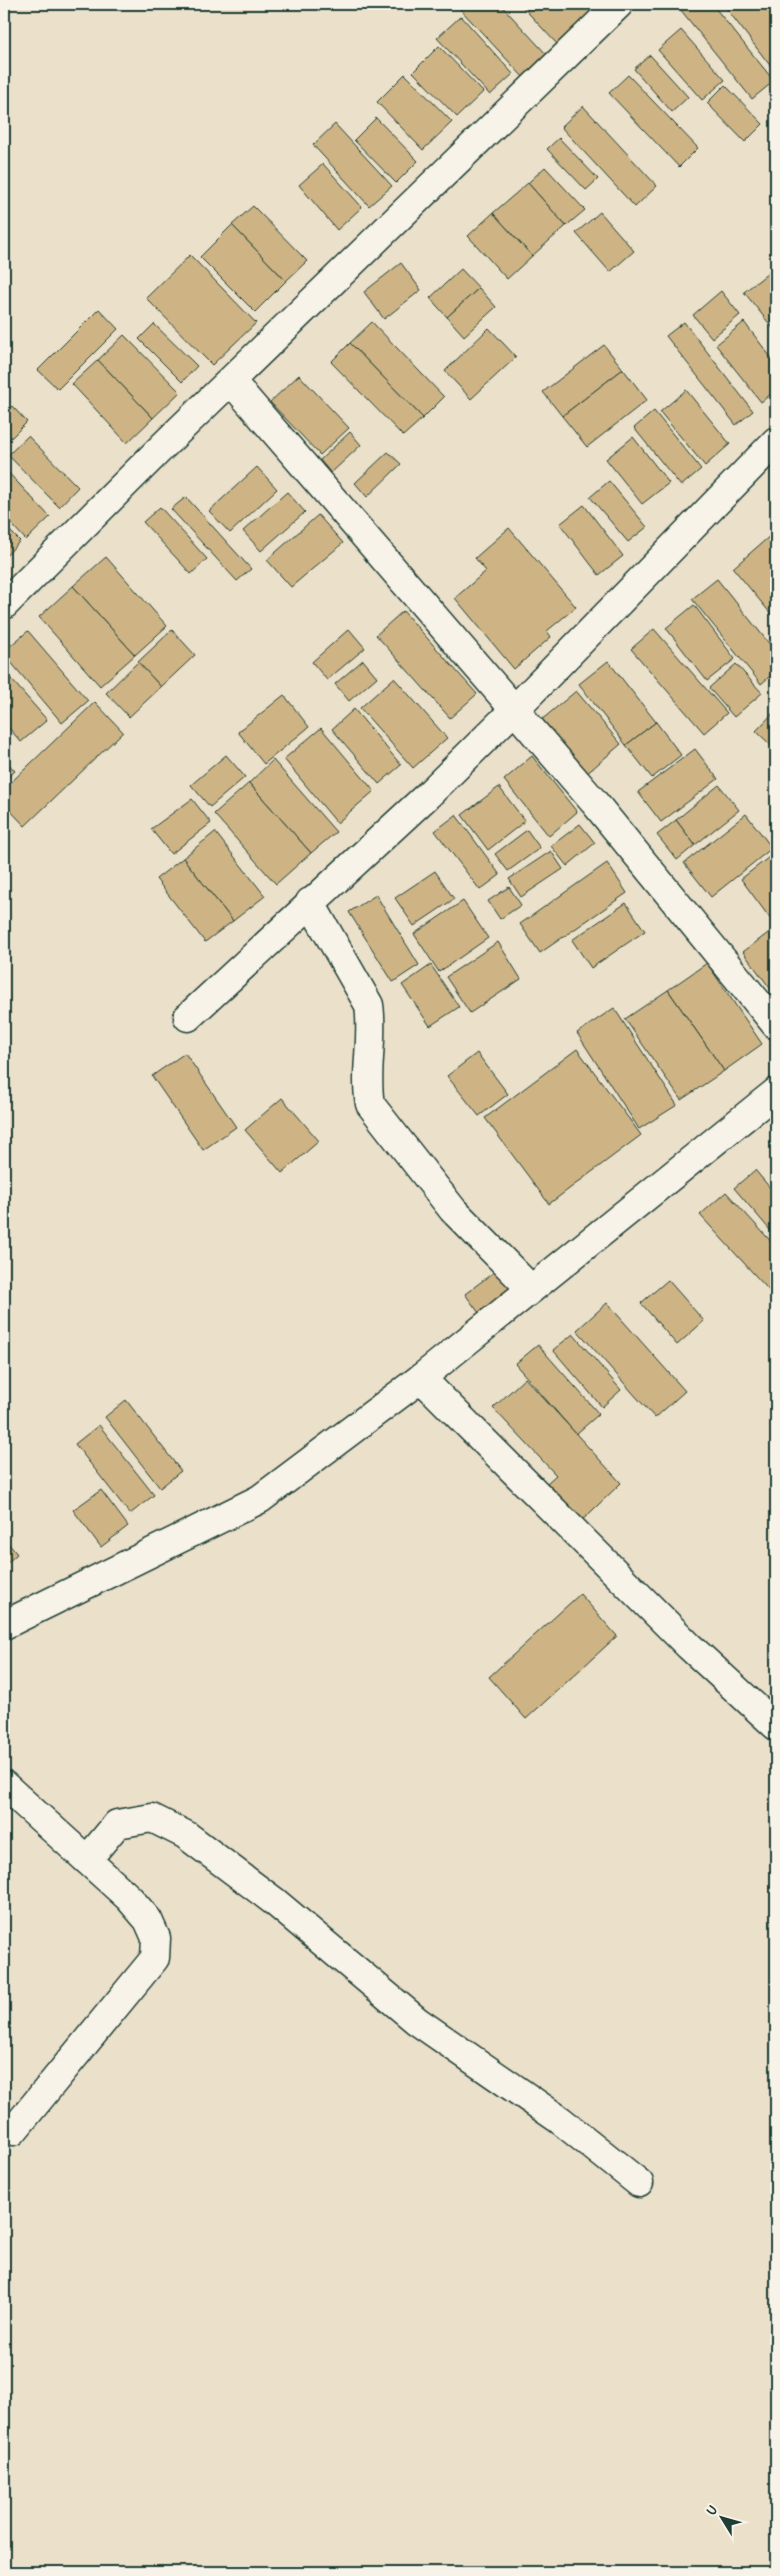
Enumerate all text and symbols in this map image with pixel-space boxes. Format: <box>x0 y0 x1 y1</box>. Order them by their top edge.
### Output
north arrow <box>698 2494 748 2544</box>
text: U <box>701 2501 721 2519</box>

